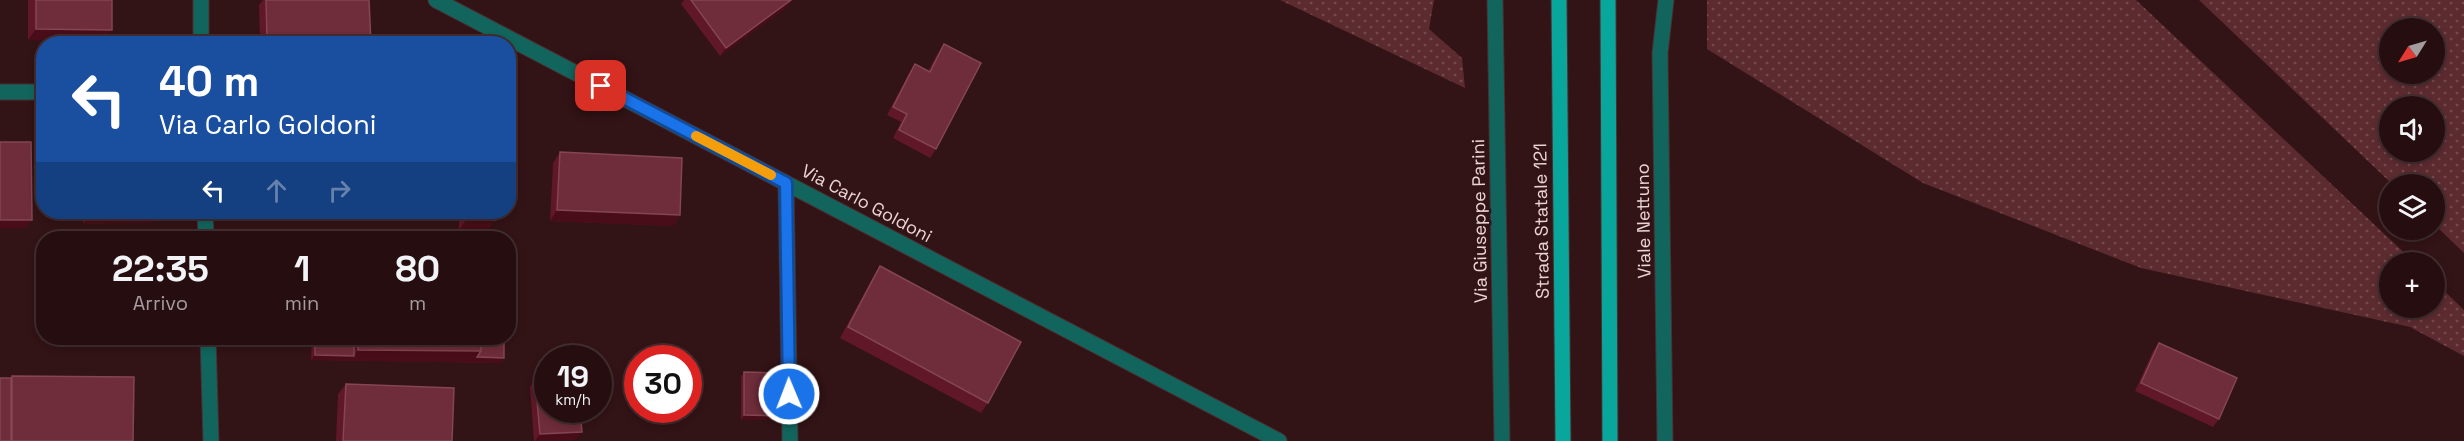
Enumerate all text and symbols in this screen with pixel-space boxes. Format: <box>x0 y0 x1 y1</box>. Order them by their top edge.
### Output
north arrow <box>2379 18 2445 84</box>
map controls <box>2379 18 2445 318</box>
text: 40 m <box>159 55 259 108</box>
icon: left <box>60 60 138 138</box>
pin <box>575 60 626 111</box>
icon: arrive <box>584 69 617 102</box>
button: sound <box>2379 96 2445 162</box>
text: Via Carlo Goldoni <box>159 107 376 142</box>
street label: Via Giuseppe Parini <box>1466 139 1492 303</box>
street label: Strada Statale 121 <box>1528 143 1554 299</box>
street label: Via Carlo Goldoni <box>798 159 936 247</box>
street label: Viale Nettuno <box>1630 163 1656 279</box>
icon: left <box>197 174 230 207</box>
icon: ahead <box>260 174 293 207</box>
icon: right <box>323 174 356 207</box>
button: layers <box>2379 174 2445 240</box>
text: 22:35 <box>112 246 209 292</box>
text: 1 <box>294 246 310 292</box>
text: 80 <box>395 246 440 292</box>
button: + <box>2379 252 2445 318</box>
text: Arrivo <box>133 290 188 316</box>
text: min <box>285 290 319 316</box>
text: m <box>409 290 426 316</box>
speed limit sign: 30 <box>624 345 702 423</box>
text: 19 <box>557 357 589 396</box>
position arrow <box>757 362 821 426</box>
text: km/h <box>555 390 591 409</box>

